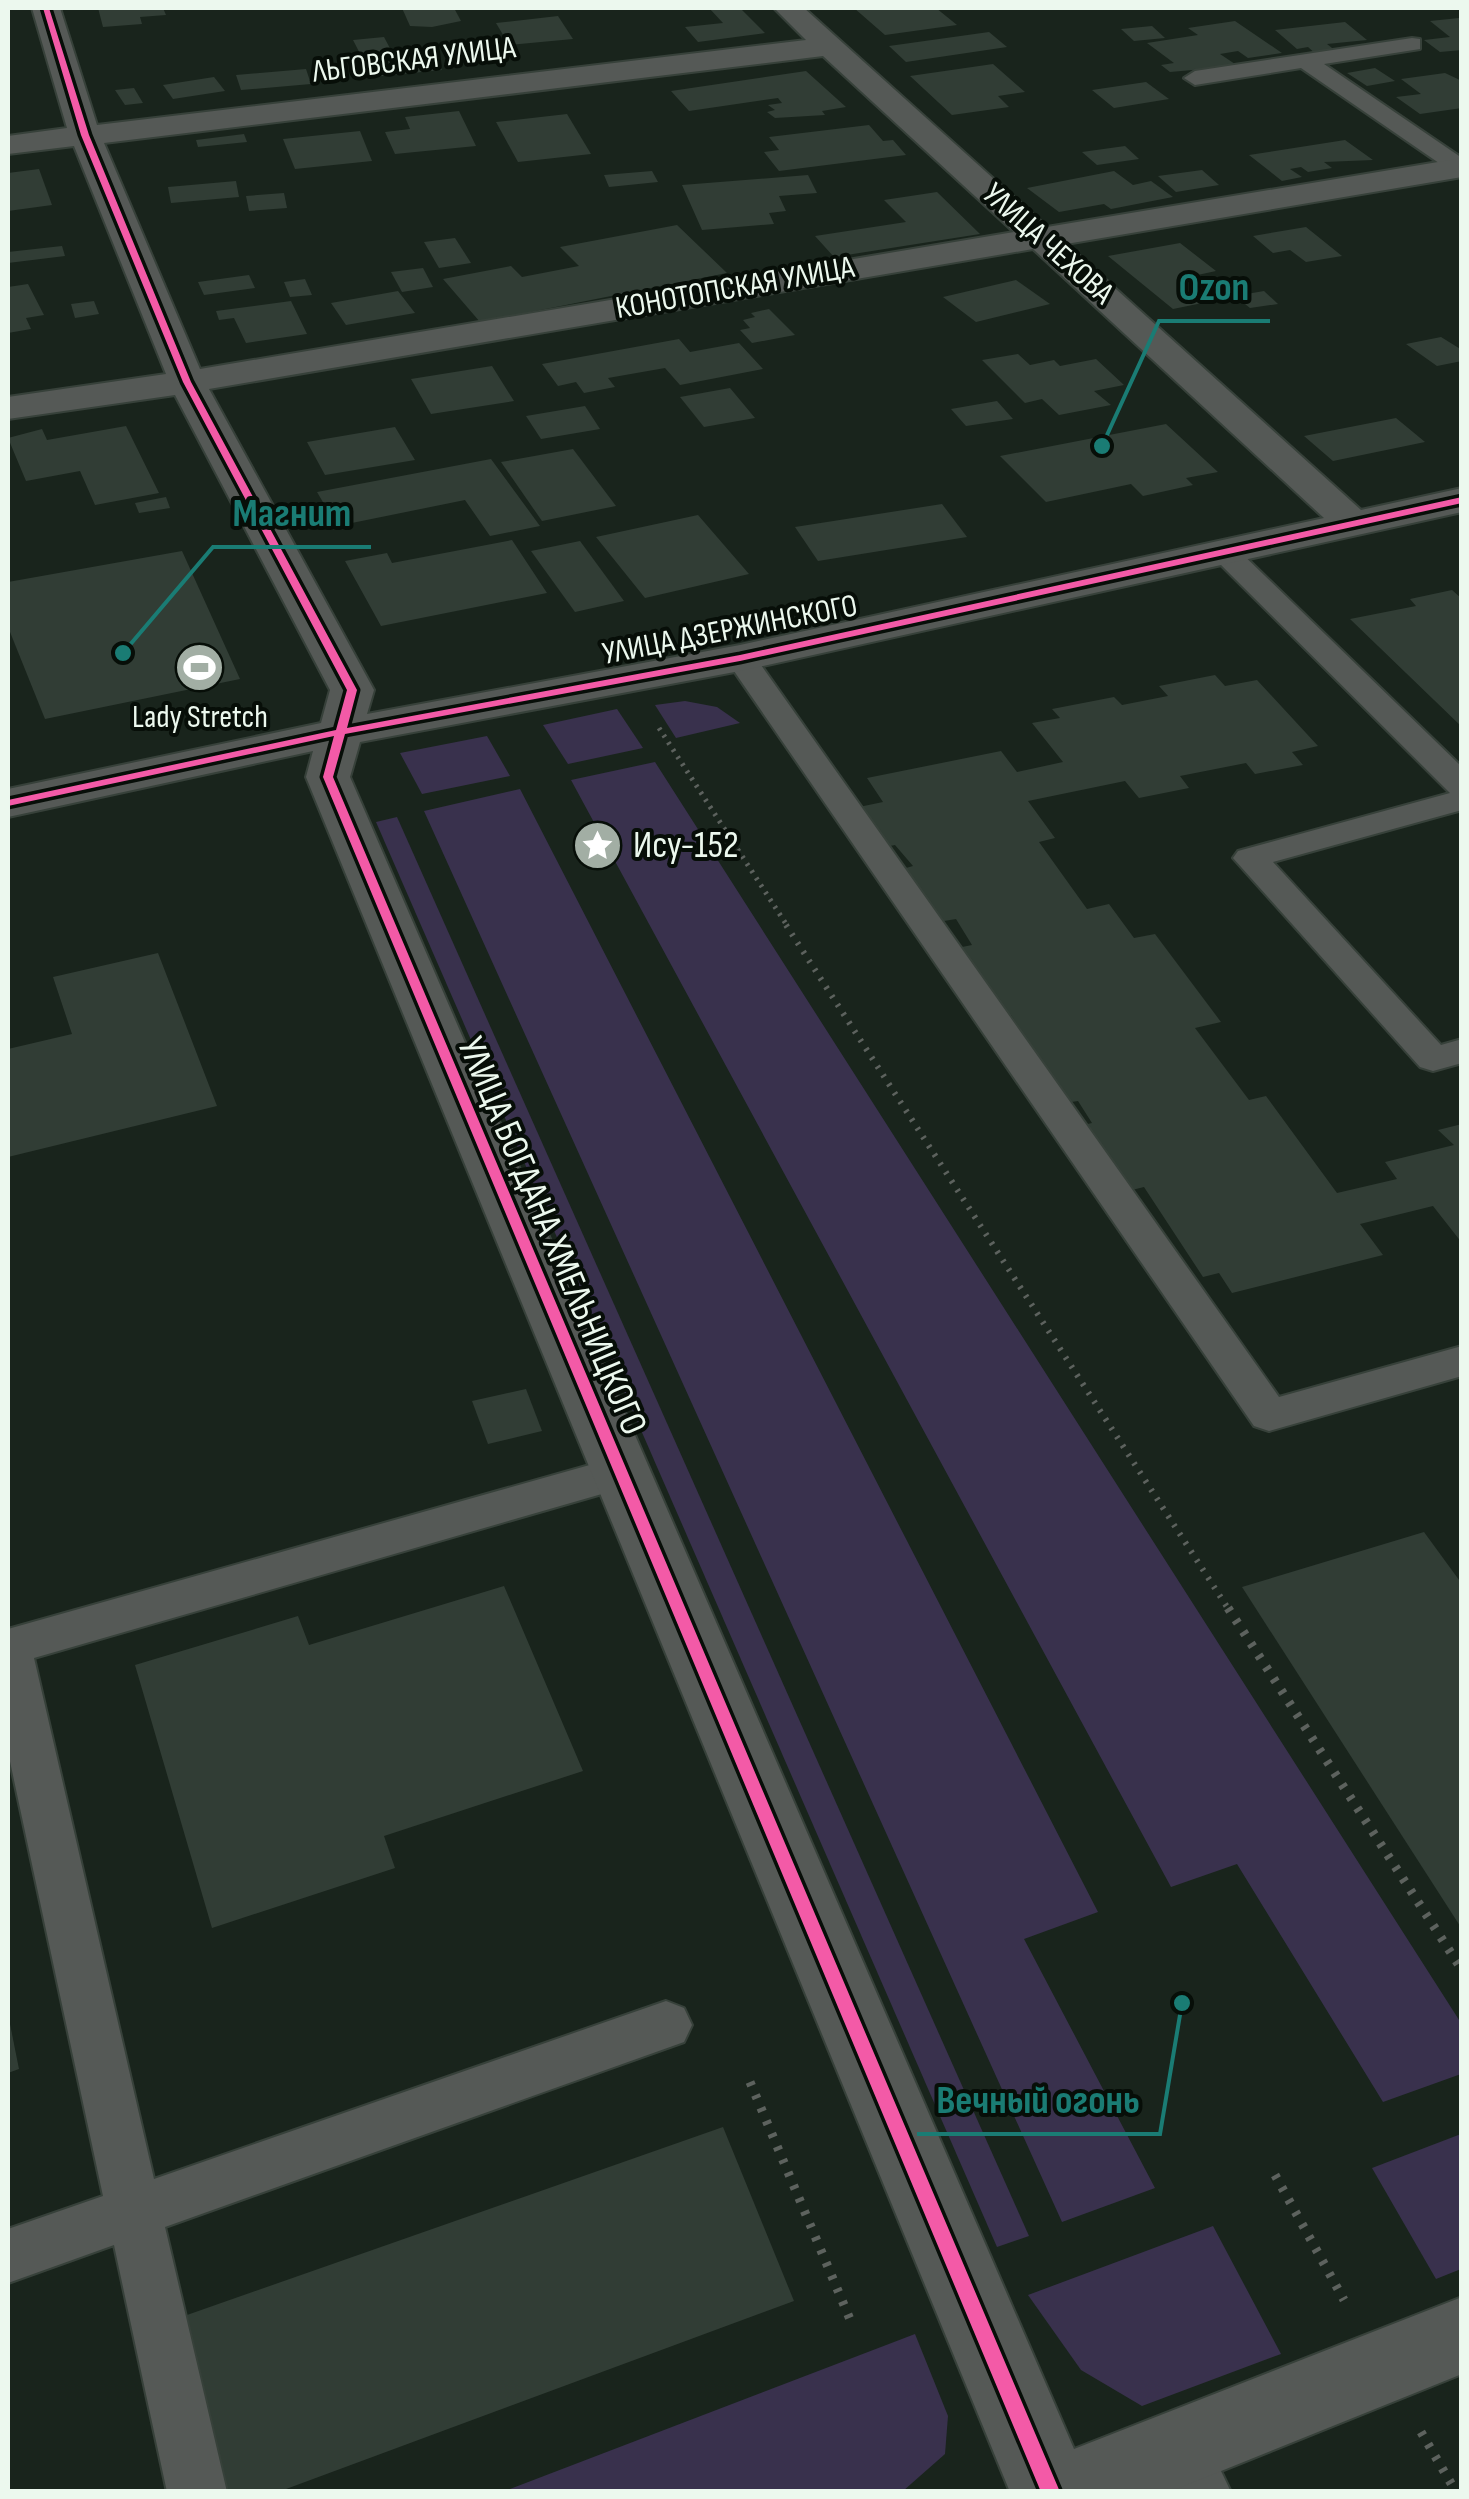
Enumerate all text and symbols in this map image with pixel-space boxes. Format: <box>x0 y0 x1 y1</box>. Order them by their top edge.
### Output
street label: ЛЬГОВСКАЯ УЛИЦА <box>309 28 518 92</box>
street label: УЛИЦА ЧЕХОВА <box>974 175 1122 313</box>
street label: КОНОТОПСКАЯ УЛИЦА <box>613 248 857 328</box>
callout: Ozon <box>1159 251 1270 321</box>
text: Ozon <box>1179 264 1249 312</box>
callout: Магнит <box>213 477 371 547</box>
text: Магнит <box>233 490 351 538</box>
street label: УЛИЦА ДЗЕРЖИНСКОГО <box>599 586 861 674</box>
sports icon: Lady Stretch <box>174 641 226 693</box>
place label: Lady Stretch <box>132 698 268 737</box>
place icon: Ису-152 <box>572 819 624 871</box>
place label: Ису-152 <box>633 823 739 868</box>
street label: УЛИЦА БОГДАНА ХМЕЛЬНИЦКОГО <box>448 1030 656 1442</box>
callout: Вечный огонь <box>917 2064 1160 2134</box>
text: Вечный огонь <box>936 2077 1140 2125</box>

